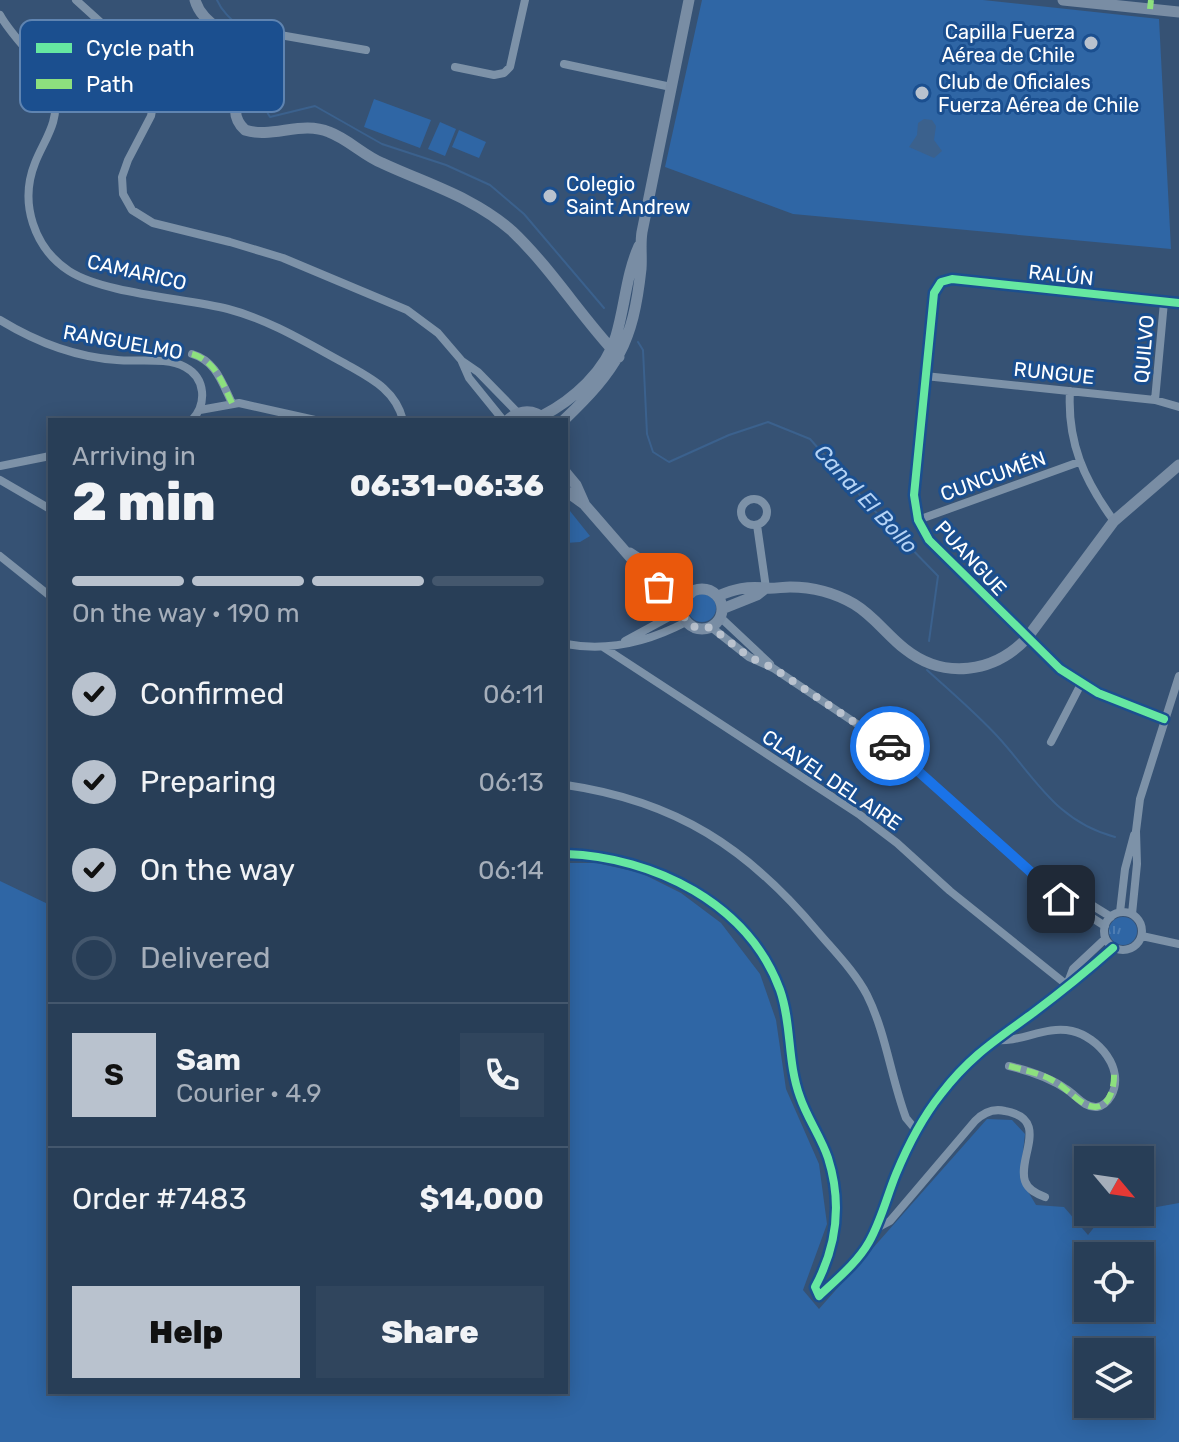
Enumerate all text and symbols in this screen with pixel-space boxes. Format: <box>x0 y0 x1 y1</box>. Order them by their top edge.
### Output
legend <box>20 20 284 112</box>
place label: Capilla Fuerza Aérea de Chile <box>942 20 1075 67</box>
marker: Capilla Fuerza Aérea de Chile <box>1082 34 1100 52</box>
text: Cycle path <box>86 35 195 62</box>
place label: Club de Oficiales Fuerza Aérea de Chile <box>938 70 1139 117</box>
text: Path <box>86 71 134 98</box>
marker: Club de Oficiales Fuerza Aérea de Chile <box>913 84 931 102</box>
place label: Colegio Saint Andrew <box>566 172 690 219</box>
marker: Colegio Saint Andrew <box>541 187 559 205</box>
street label: CAMARICO <box>85 249 189 295</box>
street label: RALÚN <box>1027 260 1095 290</box>
street label: QUILVO <box>1129 314 1159 384</box>
street label: RANGUELMO <box>61 320 185 364</box>
street label: RUNGUE <box>1013 357 1095 389</box>
water label: Canal El Bollo <box>809 439 923 559</box>
text: Arriving in <box>72 441 196 472</box>
street label: CUNCUMÉN <box>937 446 1049 506</box>
text: 06:31–06:36 <box>350 468 544 504</box>
text: 2 min <box>72 471 216 533</box>
street label: PUANGUE <box>930 516 1012 600</box>
pin <box>625 553 693 621</box>
icon: bag <box>637 565 681 609</box>
text: On the way · 190 m <box>72 598 300 629</box>
icon: check <box>72 672 116 716</box>
text: Confirmed <box>140 676 284 712</box>
text: 06:11 <box>483 679 544 710</box>
courier <box>850 706 930 786</box>
street label: CLAVEL DEL AIRE <box>758 724 906 836</box>
icon: car <box>868 724 912 768</box>
icon: check <box>72 760 116 804</box>
text: Preparing <box>140 764 276 800</box>
text: 06:13 <box>478 767 544 798</box>
icon: check <box>72 848 116 892</box>
text: On the way <box>140 852 295 888</box>
text: 06:14 <box>478 855 544 886</box>
pin <box>1027 865 1095 933</box>
icon: home <box>1039 877 1083 921</box>
text: Delivered <box>140 940 271 976</box>
button: phone <box>460 1033 544 1117</box>
text: Sam <box>176 1042 241 1078</box>
text: S <box>104 1057 124 1093</box>
text: Courier · 4.9 <box>176 1078 322 1109</box>
north arrow <box>1074 1146 1154 1226</box>
map controls <box>1074 1146 1154 1418</box>
text: Order #7483 <box>72 1181 247 1217</box>
text: $14,000 <box>419 1181 544 1217</box>
button: locate <box>1074 1242 1154 1322</box>
button: Help <box>72 1286 300 1378</box>
button: Share <box>316 1286 544 1378</box>
button: layers <box>1074 1338 1154 1418</box>

